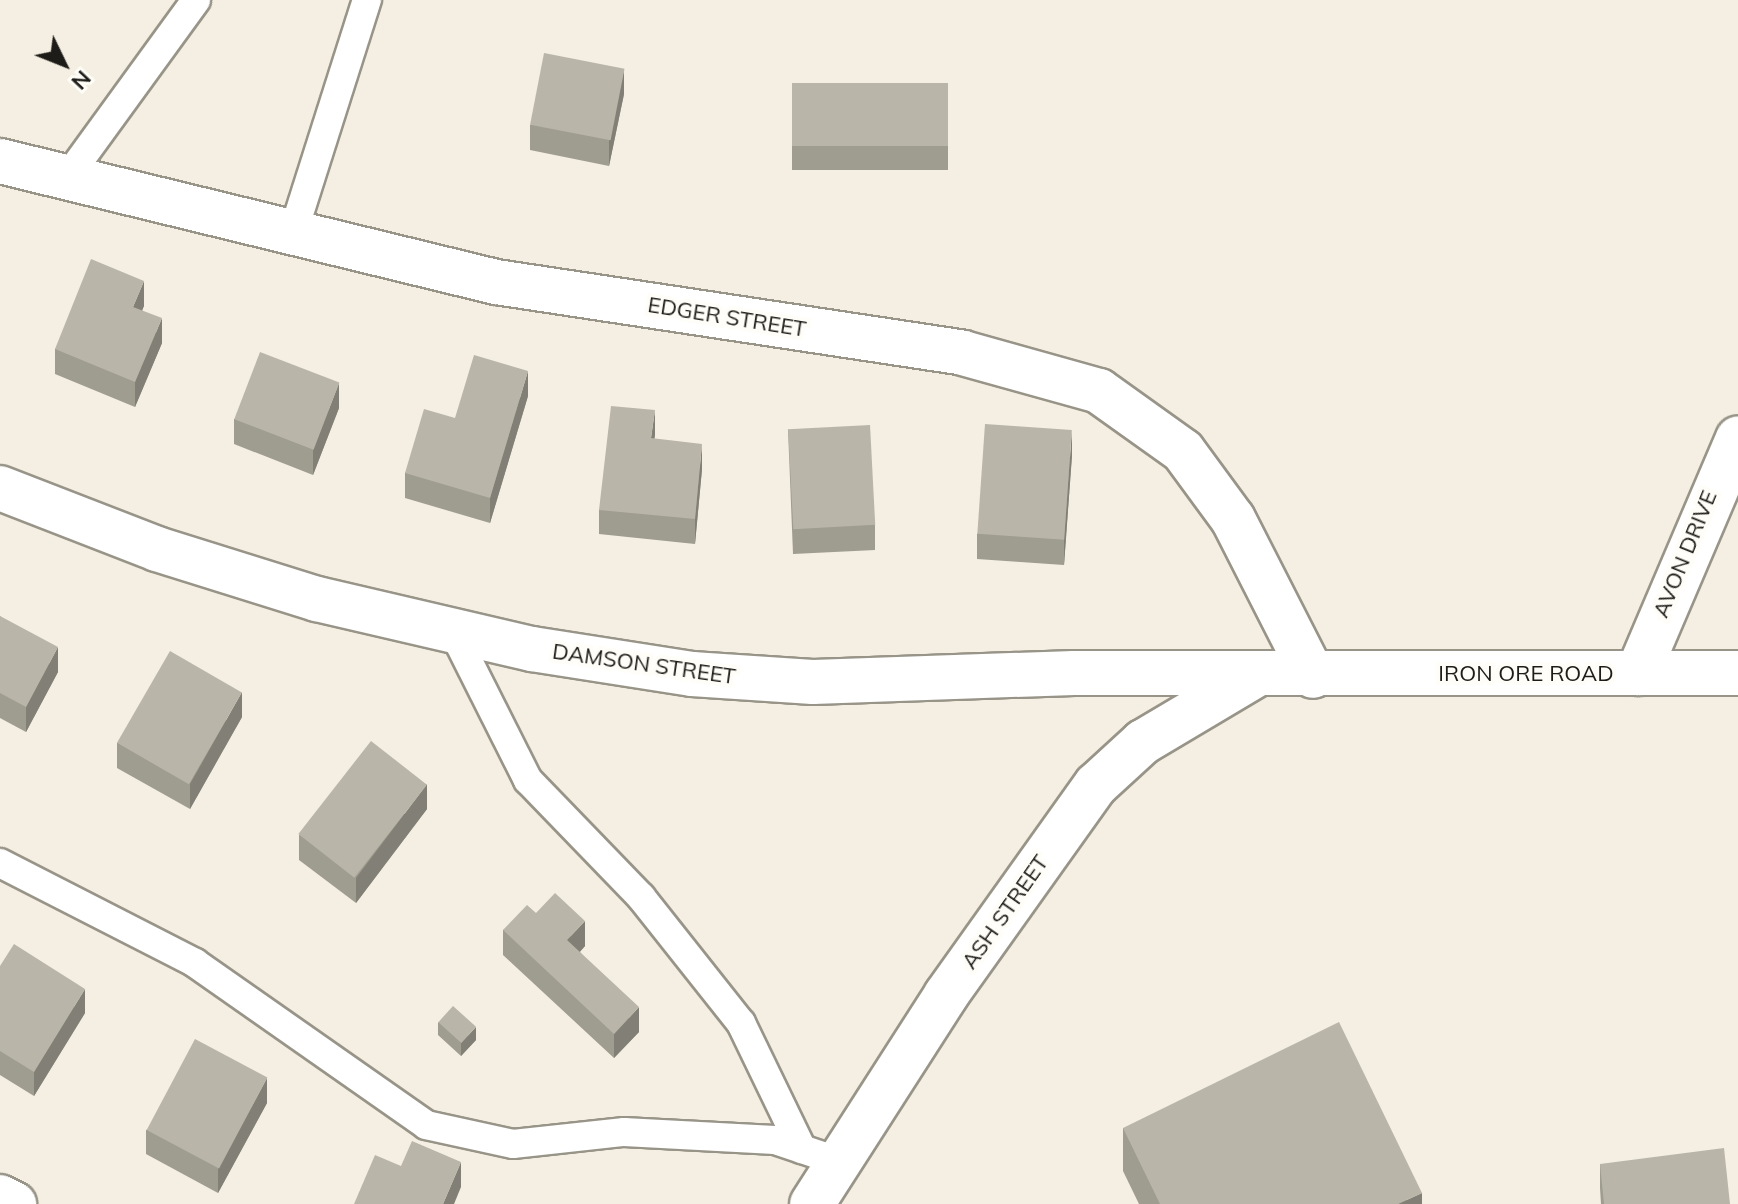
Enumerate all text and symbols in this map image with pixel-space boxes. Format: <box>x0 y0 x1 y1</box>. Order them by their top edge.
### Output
north arrow <box>24 24 104 104</box>
text: N <box>66 65 97 96</box>
street label: EDGER STREET <box>646 291 808 343</box>
street label: AVON DRIVE <box>1648 487 1722 621</box>
street label: DAMSON STREET <box>551 638 737 690</box>
street label: IRON ORE ROAD <box>1438 661 1614 687</box>
street label: ASH STREET <box>956 850 1054 974</box>

